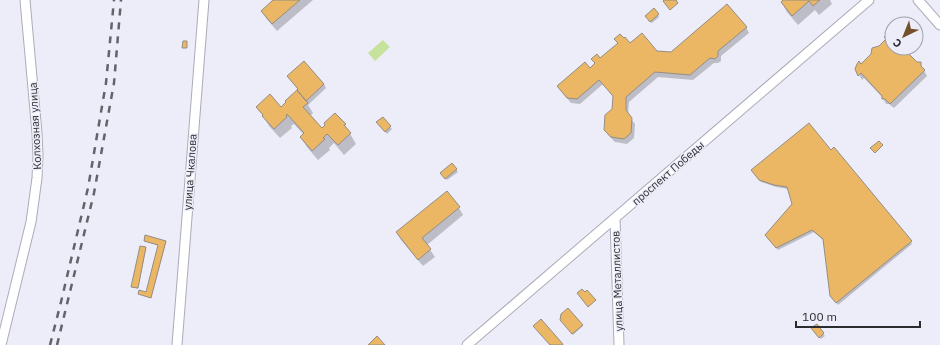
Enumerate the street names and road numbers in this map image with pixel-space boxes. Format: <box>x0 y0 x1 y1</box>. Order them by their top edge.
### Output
street label: Колхозная улица <box>26 82 44 170</box>
street label: улица Чкалова <box>180 133 200 211</box>
street label: проспект Победы <box>629 138 707 208</box>
street label: улица Металлистов <box>608 230 626 332</box>

